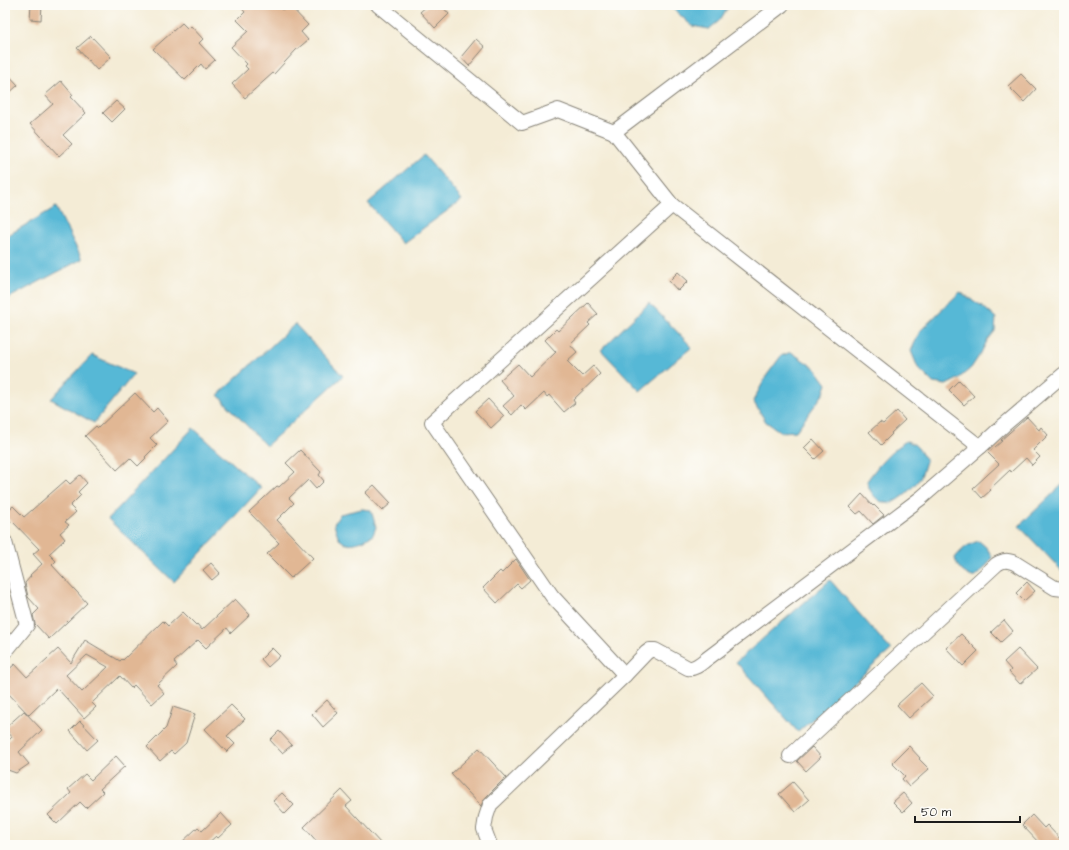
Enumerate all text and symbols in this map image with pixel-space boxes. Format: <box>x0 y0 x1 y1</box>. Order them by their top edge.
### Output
scale bar <box>915 798 1020 824</box>
text: 50 m <box>921 804 952 821</box>

